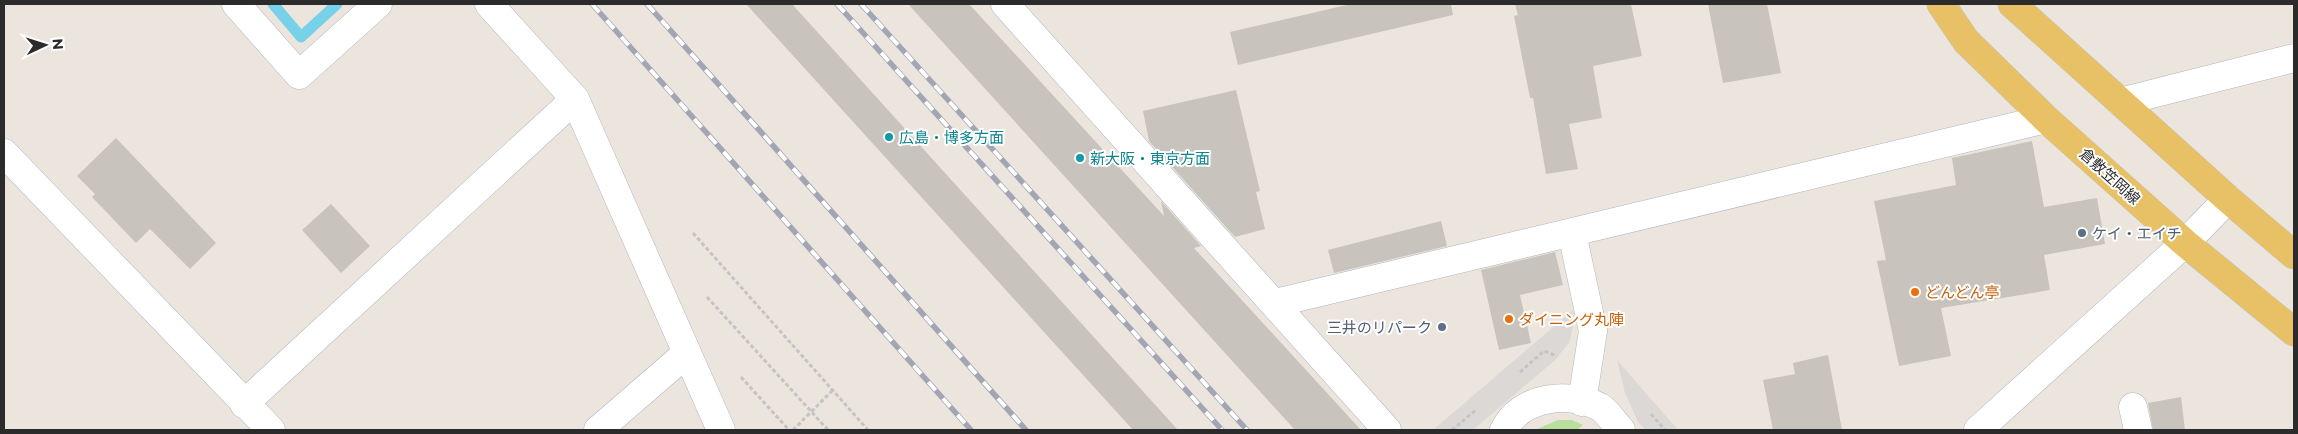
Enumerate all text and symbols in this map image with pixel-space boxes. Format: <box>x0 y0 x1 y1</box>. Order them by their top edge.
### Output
north arrow <box>20 20 70 70</box>
text: N <box>49 38 67 50</box>
place label: 広島・博多方面 <box>899 128 1004 147</box>
marker: 広島・博多方面 <box>883 131 895 143</box>
street label: 倉敷笠岡線 <box>2076 144 2144 208</box>
place label: 新大阪・東京方面 <box>1090 149 1210 168</box>
marker: 新大阪・東京方面 <box>1074 152 1086 164</box>
place label: ケイ・エイチ <box>2092 224 2182 243</box>
marker: ケイ・エイチ <box>2076 227 2088 239</box>
place label: どんどん亭 <box>1925 283 2000 302</box>
marker: どんどん亭 <box>1909 286 1921 298</box>
place label: ダイニング丸陣 <box>1519 310 1624 329</box>
marker: ダイニング丸陣 <box>1503 313 1515 325</box>
place label: 三井のリパーク <box>1327 318 1432 337</box>
marker: 三井のリパーク <box>1436 321 1448 333</box>

